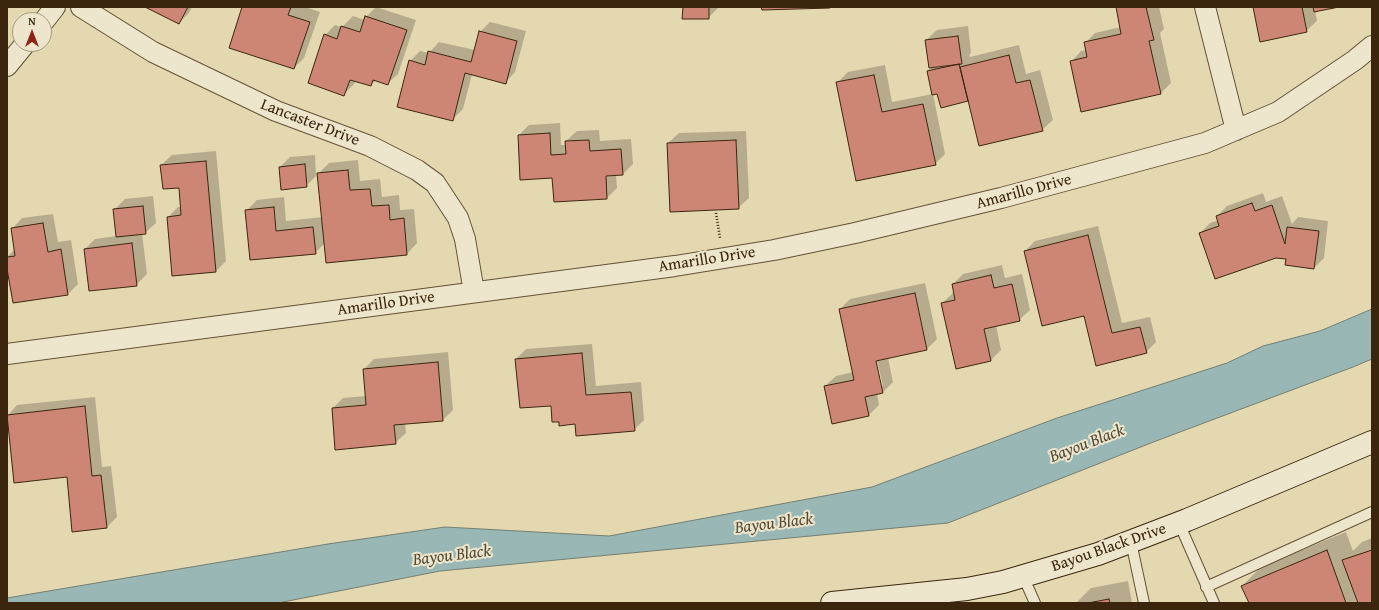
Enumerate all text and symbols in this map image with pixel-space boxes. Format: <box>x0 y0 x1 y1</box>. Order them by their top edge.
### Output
north arrow <box>12 12 52 52</box>
text: N <box>28 13 36 29</box>
street label: Lancaster Drive <box>258 95 362 151</box>
street label: Amarillo Drive <box>974 170 1074 214</box>
street label: Amarillo Drive <box>657 243 757 277</box>
street label: Amarillo Drive <box>336 288 436 320</box>
water label: Bayou Black <box>1047 420 1127 468</box>
water label: Bayou Black <box>734 509 814 539</box>
street label: Bayou Black Drive <box>1049 519 1169 577</box>
water label: Bayou Black <box>412 541 492 571</box>

